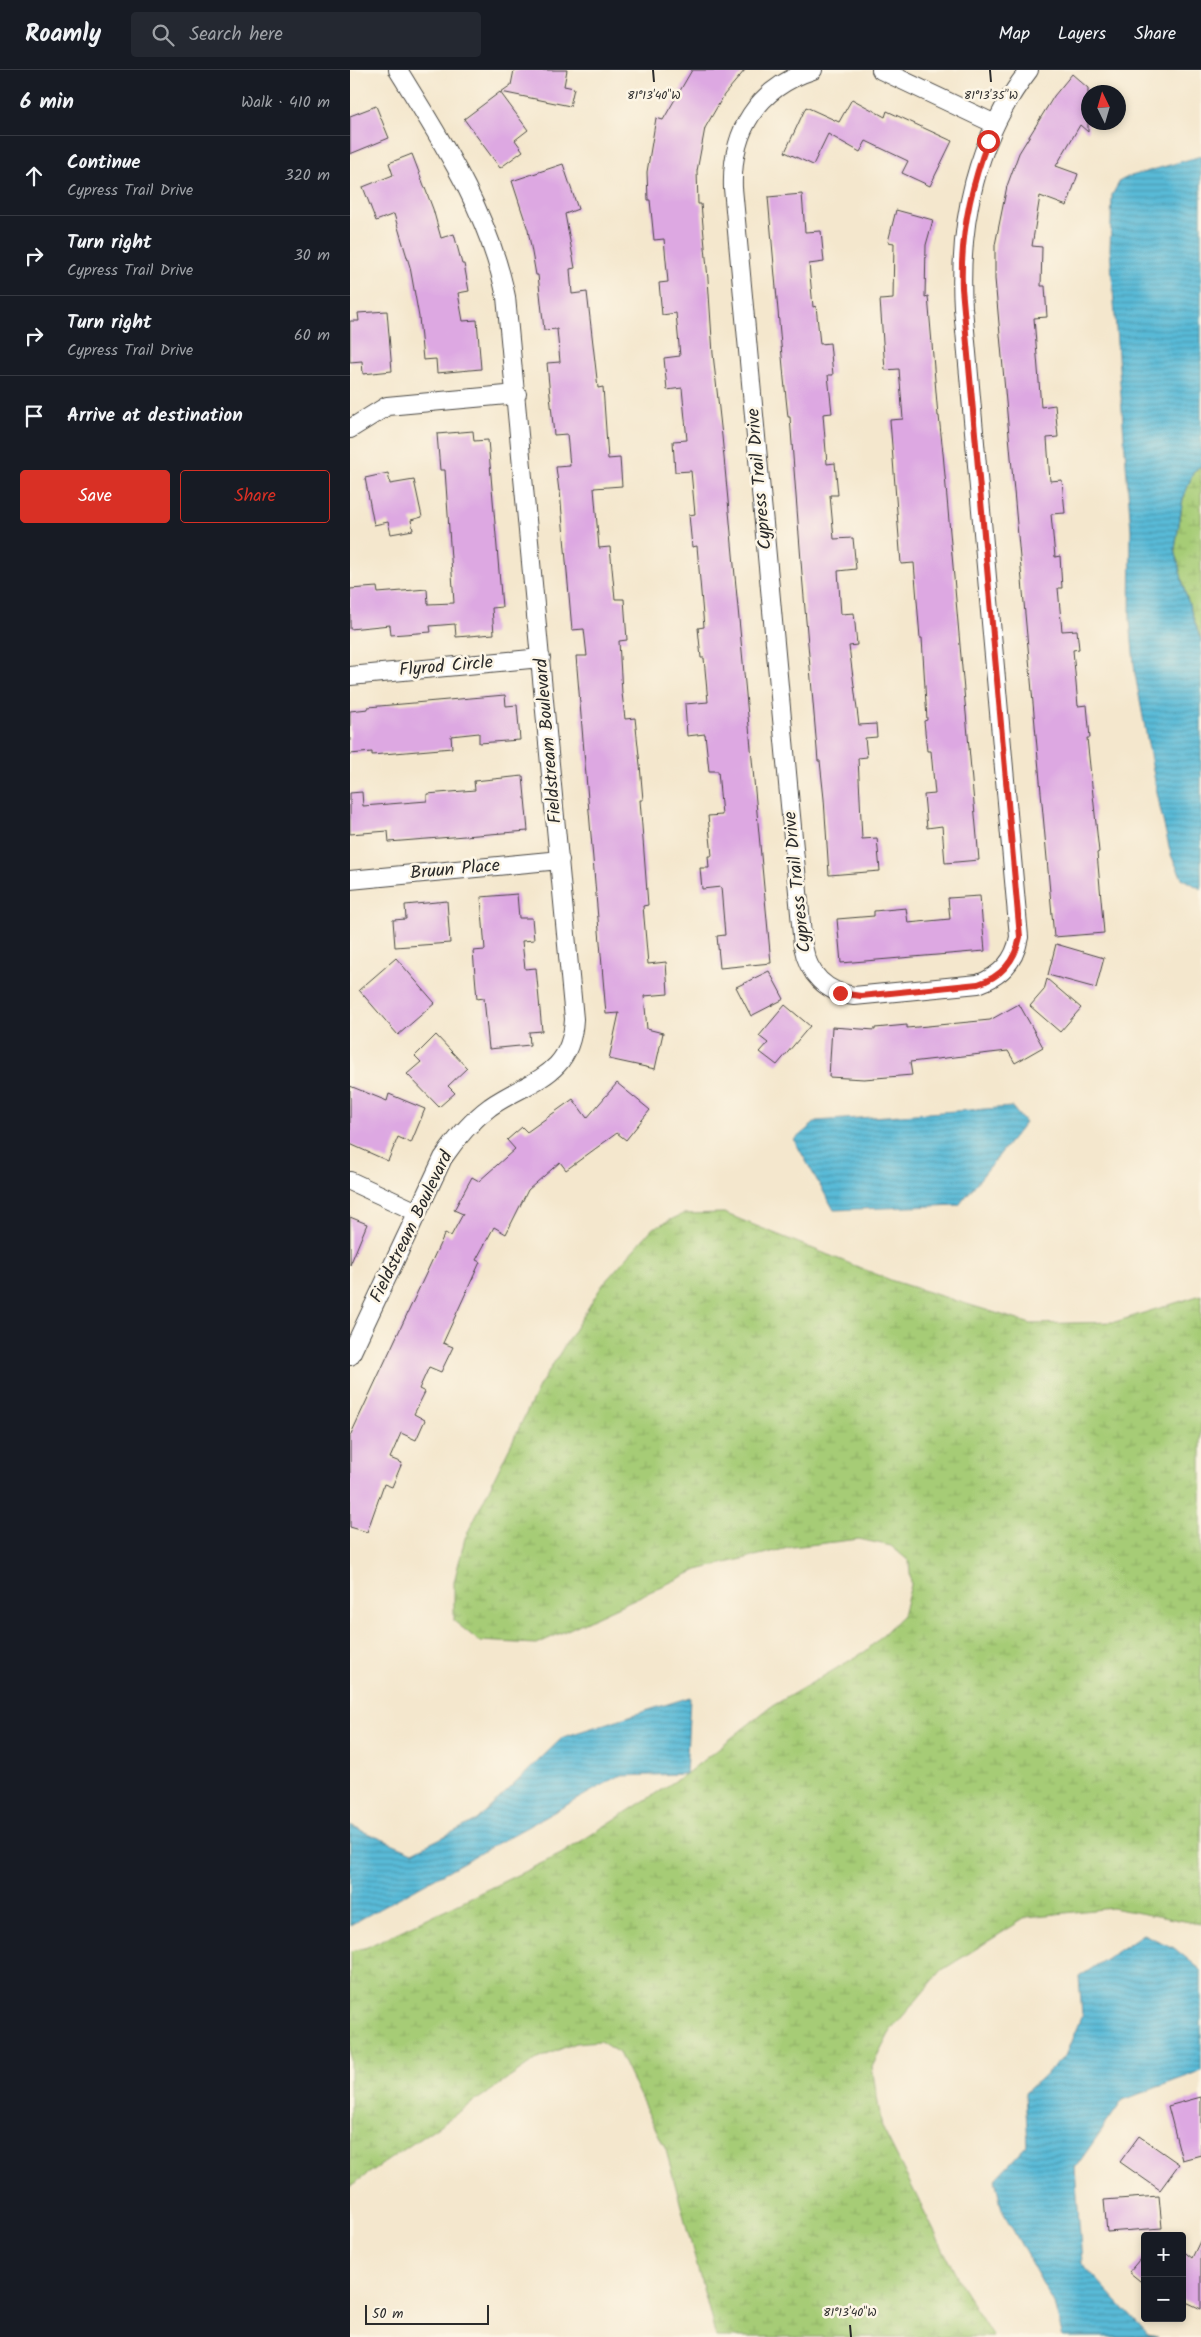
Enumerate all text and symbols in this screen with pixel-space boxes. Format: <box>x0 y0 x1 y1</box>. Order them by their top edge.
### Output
search box <box>131 12 481 57</box>
text: Roamly <box>25 15 101 54</box>
text: Search here <box>189 20 283 50</box>
text: Map <box>999 20 1030 49</box>
text: Layers <box>1058 20 1106 49</box>
text: Share <box>1134 20 1176 49</box>
icon: search <box>149 21 177 49</box>
north arrow <box>1081 85 1126 130</box>
text: 6 min <box>20 86 74 119</box>
text: 81°13'40"W <box>627 86 681 105</box>
text: 81°13'35"W <box>964 86 1018 105</box>
text: Walk · 410 m <box>241 90 330 115</box>
route start <box>977 130 1000 153</box>
text: Continue <box>67 148 140 178</box>
icon: ahead <box>20 162 48 190</box>
text: 320 m <box>284 163 330 188</box>
text: Cypress Trail Drive <box>67 178 193 203</box>
text: Turn right <box>67 228 152 258</box>
icon: right <box>20 242 48 270</box>
text: 30 m <box>294 243 330 268</box>
text: Cypress Trail Drive <box>67 258 193 283</box>
text: Turn right <box>67 308 152 338</box>
icon: right <box>20 322 48 350</box>
text: 60 m <box>294 323 330 348</box>
text: Cypress Trail Drive <box>67 338 193 363</box>
text: Arrive at destination <box>67 401 243 431</box>
icon: arrive <box>20 402 48 430</box>
street label: Cypress Trail Drive <box>739 407 781 551</box>
button: Save <box>20 470 170 523</box>
button: Share <box>180 470 330 523</box>
street label: Flyrod Circle <box>398 648 494 686</box>
street label: Fieldstream Boulevard <box>527 656 571 825</box>
street label: Cypress Trail Drive <box>776 810 820 954</box>
street label: Bruun Place <box>409 852 501 888</box>
route end <box>829 982 852 1005</box>
street label: Fieldstream Boulevard <box>363 1145 462 1308</box>
map controls <box>1141 2232 1186 2322</box>
button: + <box>1141 2232 1186 2277</box>
button: − <box>1141 2277 1186 2322</box>
scale bar <box>365 2302 489 2325</box>
text: 50 m <box>372 2303 403 2325</box>
text: 81°13'40"W <box>823 2303 877 2322</box>

